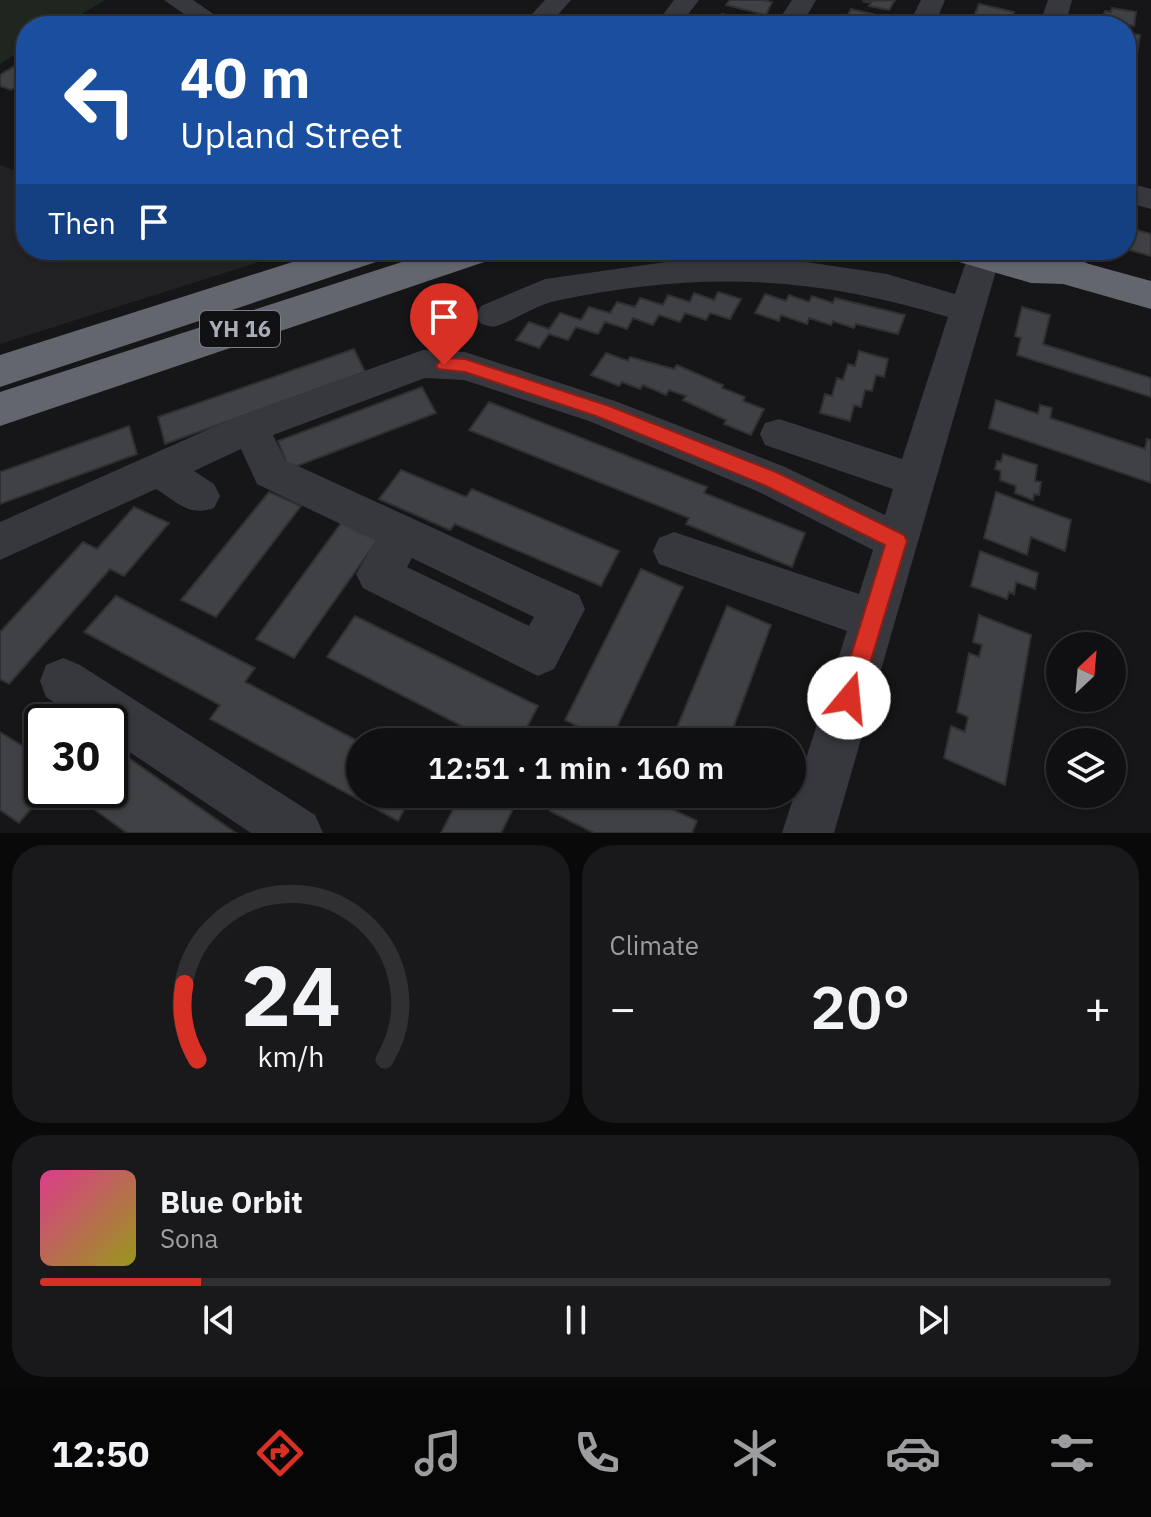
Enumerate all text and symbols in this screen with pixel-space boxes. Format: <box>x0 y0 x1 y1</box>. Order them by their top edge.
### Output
text: 40 m <box>180 41 310 113</box>
icon: left <box>48 48 152 152</box>
text: Upland Street <box>180 111 403 158</box>
icon: arrive <box>132 200 176 244</box>
text: Then <box>48 203 116 242</box>
pin <box>410 283 478 365</box>
icon: arrive <box>422 295 466 339</box>
road number: YH 16 <box>200 311 280 347</box>
north arrow <box>1046 632 1126 712</box>
map controls <box>1046 632 1126 808</box>
position arrow <box>807 656 891 740</box>
speed limit sign: 30 <box>24 704 128 808</box>
button: layers <box>1046 728 1126 808</box>
text: 12:51 · 1 min · 160 m <box>428 748 724 787</box>
text: Climate <box>610 928 699 962</box>
text: 24 <box>241 941 341 1049</box>
text: 20° <box>810 967 910 1046</box>
text: − <box>610 979 636 1036</box>
text: + <box>1085 979 1111 1036</box>
text: km/h <box>257 1038 324 1075</box>
text: Blue Orbit <box>160 1182 303 1221</box>
text: Sona <box>160 1221 218 1255</box>
icon: previous <box>197 1298 241 1342</box>
icon: pause <box>554 1298 598 1342</box>
icon: next <box>911 1298 955 1342</box>
icon: directions <box>252 1425 308 1481</box>
icon: music <box>410 1425 466 1481</box>
icon: phone <box>569 1425 625 1481</box>
icon: climate <box>727 1425 783 1481</box>
icon: car <box>885 1425 941 1481</box>
icon: filters <box>1044 1425 1100 1481</box>
text: 12:50 <box>51 1430 149 1477</box>

